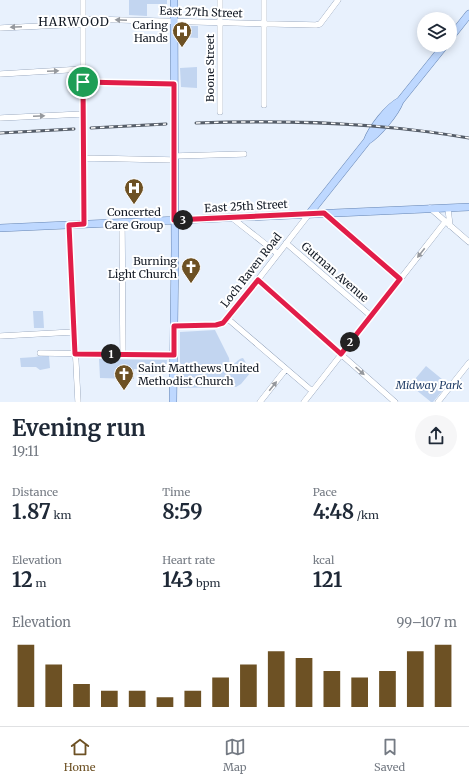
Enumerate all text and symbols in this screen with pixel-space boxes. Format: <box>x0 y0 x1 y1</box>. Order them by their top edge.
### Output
street label: East 27th Street <box>159 4 244 20</box>
map controls <box>417 12 457 52</box>
button: layers <box>417 12 457 52</box>
district label: HARWOOD <box>38 14 110 29</box>
one-way arrow <box>115 16 127 23</box>
place label: Caring Hands <box>132 18 168 45</box>
hospital icon: Caring Hands <box>171 20 193 48</box>
one-way arrow <box>10 23 22 30</box>
street label: Boone Street <box>203 33 217 102</box>
pin <box>66 65 100 99</box>
one-way arrow <box>47 68 60 74</box>
icon: arrive <box>72 71 94 93</box>
one-way arrow <box>33 112 45 119</box>
hospital icon: Concerted Care Group <box>123 177 145 205</box>
street label: East 25th Street <box>204 197 289 215</box>
place label: Concerted Care Group <box>105 205 164 232</box>
pin: 3 <box>173 210 193 230</box>
text: 3 <box>180 213 186 227</box>
street label: Loch Raven Road <box>218 230 285 310</box>
street label: Gutman Avenue <box>299 239 372 305</box>
one-way arrow <box>416 247 425 258</box>
place label: Burning Light Church <box>108 254 178 281</box>
church icon: Burning Light Church <box>180 256 202 284</box>
pin: 2 <box>340 332 360 352</box>
text: 2 <box>347 335 353 349</box>
pin: 1 <box>101 344 121 364</box>
text: 1 <box>108 347 114 361</box>
place label: Saint Matthews United Methodist Church <box>138 361 260 388</box>
church icon: Saint Matthews United Methodist Church <box>113 363 135 391</box>
one-way arrow <box>355 366 366 375</box>
park label: Midway Park <box>395 378 462 392</box>
one-way arrow <box>269 380 278 391</box>
text: Evening run <box>12 414 146 442</box>
button: share <box>415 415 457 457</box>
text: 19:11 <box>12 443 39 460</box>
text: Distance <box>12 485 58 499</box>
text: Time <box>162 485 190 499</box>
text: Pace <box>313 485 337 499</box>
text: 1.87 <box>12 499 51 524</box>
text: 8:59 <box>162 499 203 524</box>
text: 4:48 <box>313 499 354 524</box>
text: km <box>51 508 71 522</box>
text: /km <box>354 508 379 522</box>
text: Elevation <box>12 553 62 567</box>
text: Heart rate <box>162 553 215 567</box>
text: kcal <box>313 553 334 567</box>
text: 12 <box>12 567 33 592</box>
text: 143 <box>162 567 193 592</box>
text: 121 <box>313 567 342 592</box>
text: m <box>33 576 46 590</box>
text: bpm <box>193 576 220 590</box>
text: Elevation <box>12 614 71 631</box>
text: 99–107 m <box>397 614 457 631</box>
tab: Home <box>64 736 95 774</box>
tab: Map <box>223 736 246 774</box>
tab: Saved <box>374 736 405 774</box>

